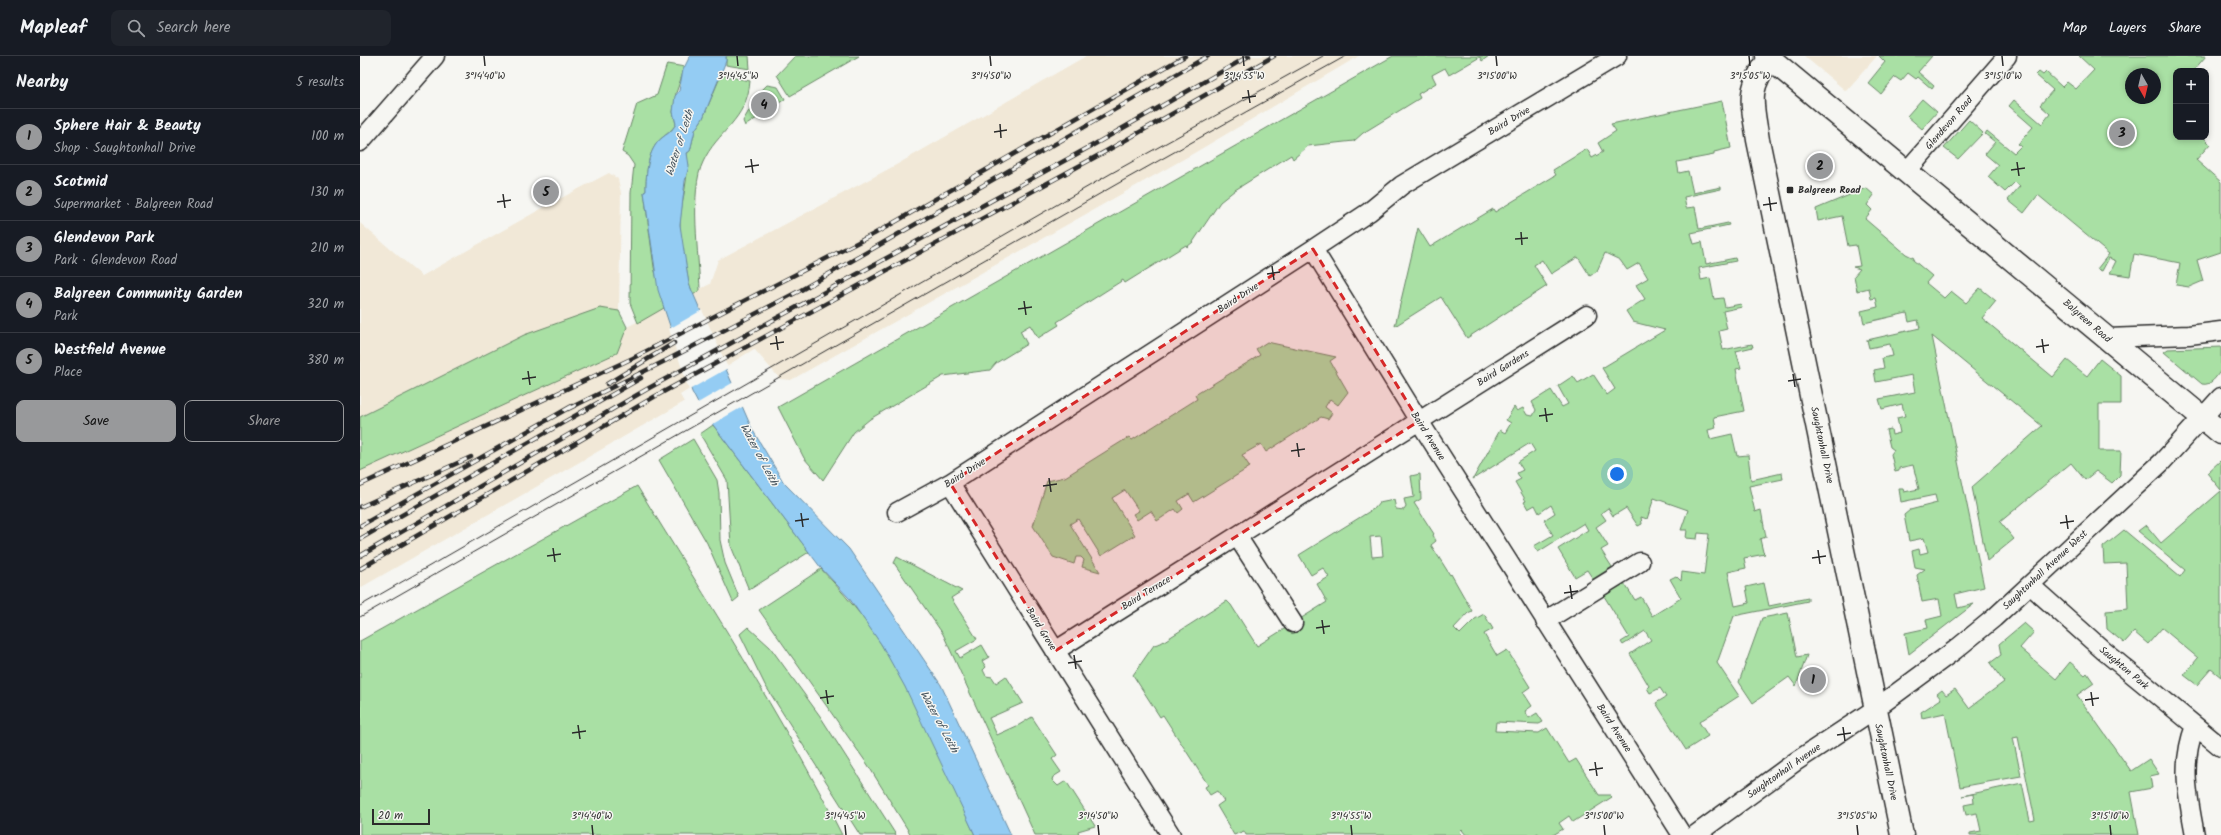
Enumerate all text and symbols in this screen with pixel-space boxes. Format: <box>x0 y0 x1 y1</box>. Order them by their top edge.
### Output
search box <box>111 10 391 46</box>
text: Mapleaf <box>20 13 87 43</box>
text: Search here <box>157 16 231 40</box>
icon: search <box>125 17 147 39</box>
text: Map <box>2063 17 2087 39</box>
text: Layers <box>2109 17 2147 39</box>
text: Share <box>2169 17 2201 39</box>
text: 3°14'40"W <box>465 68 506 84</box>
text: 3°14'45"W <box>717 68 759 84</box>
text: 3°14'50"W <box>971 68 1012 84</box>
text: 3°14'55"W <box>1223 68 1265 84</box>
text: 3°15'00"W <box>1477 68 1517 84</box>
text: 3°15'05"W <box>1730 68 1770 84</box>
text: 3°15'10"W <box>1984 68 2022 84</box>
north arrow <box>2125 68 2161 104</box>
map controls <box>2173 68 2209 140</box>
button: + <box>2173 68 2209 104</box>
text: Nearby <box>16 69 68 96</box>
text: 5 results <box>296 72 344 93</box>
pin: 4 <box>751 90 777 120</box>
street label: Glendevon Road <box>1921 92 1977 153</box>
street label: Baird Drive <box>1485 102 1534 140</box>
button: − <box>2173 104 2209 140</box>
water label: Water of Leith <box>661 107 699 178</box>
text: Sphere Hair & Beauty <box>54 114 201 138</box>
pin: 3 <box>2109 118 2135 148</box>
text: 1 <box>27 126 31 147</box>
text: 100 m <box>311 126 344 147</box>
text: Shop · Saughtonhall Drive <box>54 138 196 159</box>
pin: 2 <box>1807 151 1833 181</box>
text: Scotmid <box>54 170 108 194</box>
pin: 5 <box>533 177 559 207</box>
text: 2 <box>25 182 33 203</box>
text: 130 m <box>310 182 344 203</box>
place label: Balgreen Road <box>1798 182 1861 198</box>
marker: Balgreen Road <box>1785 185 1795 195</box>
text: Supermarket · Balgreen Road <box>54 194 213 215</box>
text: Glendevon Park <box>54 226 154 250</box>
text: 3 <box>25 238 33 259</box>
text: 210 m <box>310 238 344 259</box>
text: Park · Glendevon Road <box>54 250 177 271</box>
street label: Baird Drive <box>1214 278 1262 317</box>
text: Balgreen Community Garden <box>54 282 243 306</box>
text: 4 <box>25 294 33 315</box>
text: 320 m <box>307 294 344 315</box>
street label: Balgreen Road <box>2059 295 2116 347</box>
text: Park <box>54 306 78 327</box>
text: Westfield Avenue <box>54 338 166 362</box>
street label: Baird Gardens <box>1474 345 1533 390</box>
text: 5 <box>26 350 32 371</box>
text: 380 m <box>307 350 344 371</box>
text: Place <box>54 362 82 383</box>
button: Save <box>16 400 176 442</box>
button: Share <box>184 400 344 442</box>
street label: Saughtonhall Drive <box>1806 405 1838 486</box>
street label: Baird Avenue <box>1407 408 1450 464</box>
water label: Water of Leith <box>735 421 783 490</box>
street label: Baird Drive <box>941 454 989 492</box>
your location <box>1607 464 1627 484</box>
street label: Saughtonhall Avenue West <box>1999 526 2091 614</box>
street label: Baird Terrace <box>1118 571 1174 615</box>
street label: Baird Grove <box>1021 604 1061 654</box>
street label: Saughton Park <box>2096 642 2153 694</box>
pin: 1 <box>1800 665 1826 695</box>
water label: Water of Leith <box>915 688 963 757</box>
street label: Baird Avenue <box>1592 700 1636 756</box>
street label: Saughtonhall Drive <box>1870 722 1902 803</box>
street label: Saughtonhall Avenue <box>1744 739 1825 803</box>
scale bar <box>372 807 430 826</box>
text: 20 m <box>378 807 403 825</box>
text: 3°14'40"W <box>572 808 613 824</box>
text: 3°14'45"W <box>824 808 866 824</box>
text: 3°14'50"W <box>1078 808 1119 824</box>
text: 3°14'55"W <box>1330 808 1372 824</box>
text: 3°15'00"W <box>1584 808 1624 824</box>
text: 3°15'05"W <box>1837 808 1877 824</box>
text: 3°15'10"W <box>2091 808 2129 824</box>

